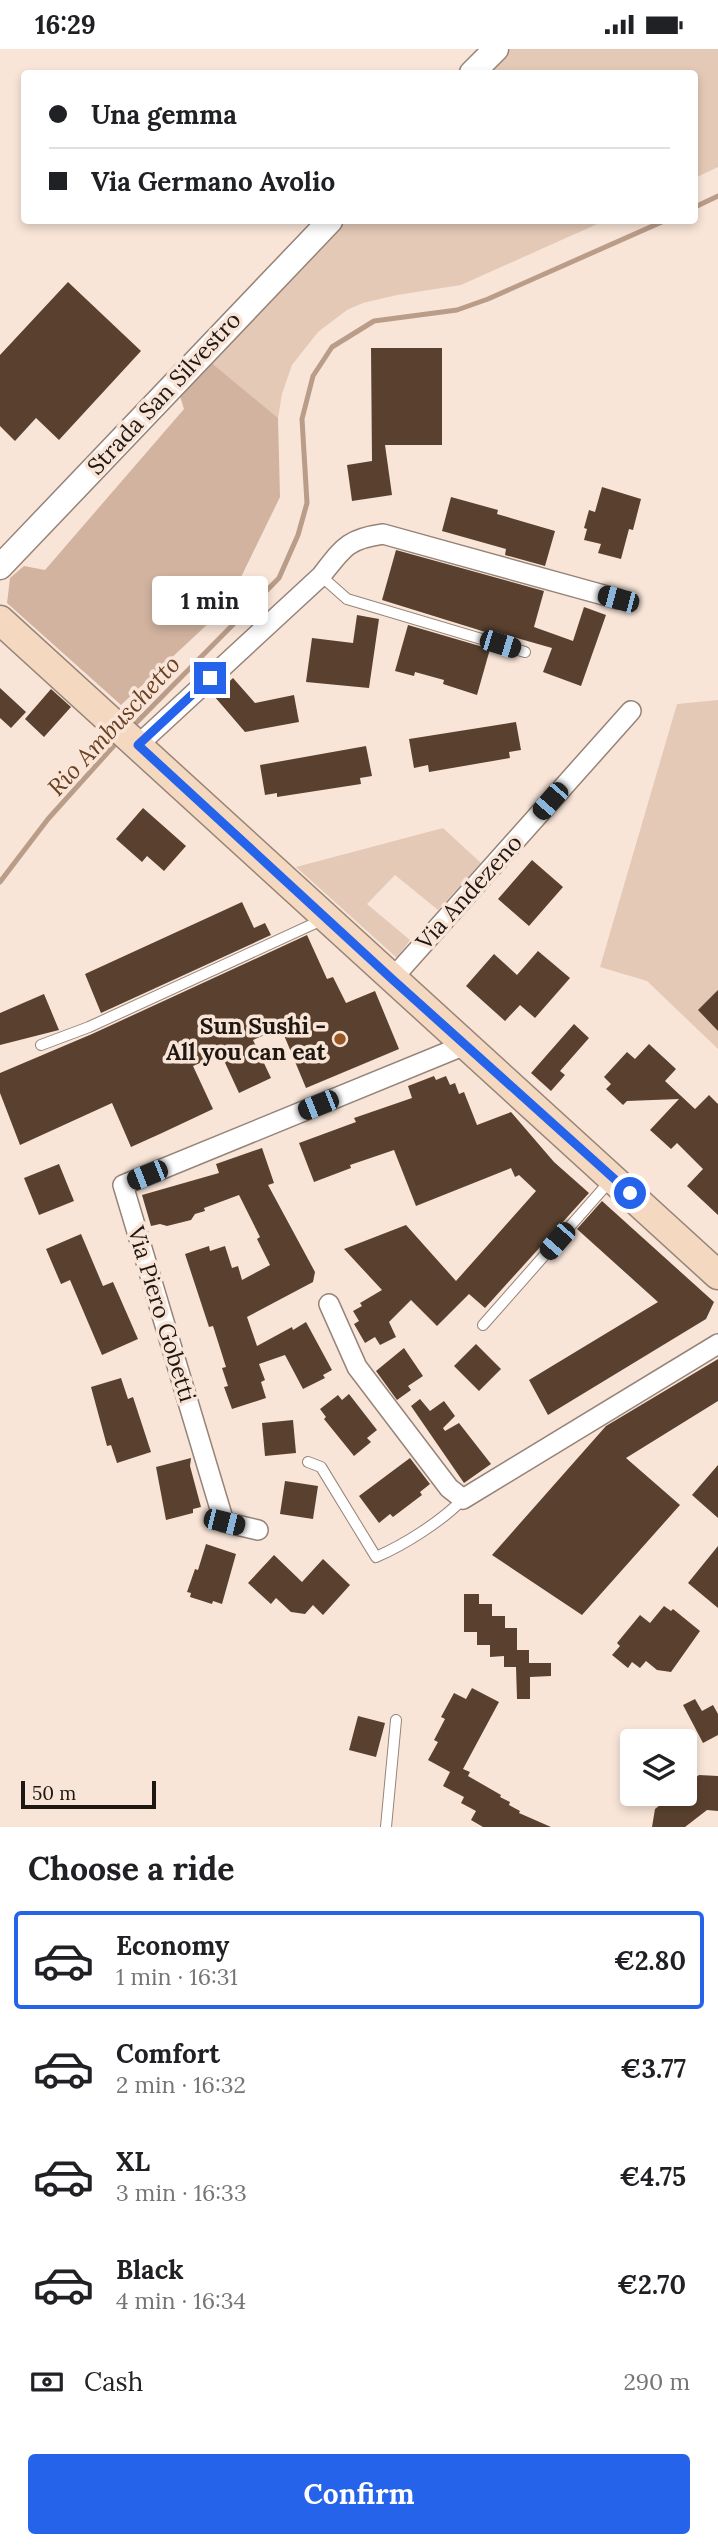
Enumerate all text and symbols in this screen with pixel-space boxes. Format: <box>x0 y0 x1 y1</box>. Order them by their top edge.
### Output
text: 16:29 <box>35 8 96 41</box>
text: Una gemma <box>91 98 237 131</box>
text: Via Germano Avolio <box>91 165 335 198</box>
street label: Strada San Silvestro <box>81 305 247 480</box>
callout: 1 min <box>152 577 268 625</box>
car <box>595 583 642 615</box>
text: 1 min <box>181 586 239 615</box>
car <box>477 628 524 660</box>
water label: Rio Ambuschetto <box>41 649 187 802</box>
route end <box>194 662 226 694</box>
car <box>529 778 572 824</box>
street label: Via Andezeno <box>409 828 528 956</box>
place label: Sun Sushi - All you can eat <box>166 1011 326 1066</box>
marker: Sun Sushi - All you can eat <box>332 1031 348 1047</box>
car <box>295 1087 342 1123</box>
car <box>124 1157 171 1193</box>
route start <box>614 1177 646 1209</box>
car <box>536 1218 579 1264</box>
street label: Via Piero Gobetti <box>122 1221 203 1405</box>
car <box>202 1507 247 1537</box>
map controls <box>620 1729 697 1806</box>
button: layers <box>620 1729 697 1806</box>
scale bar <box>21 1778 156 1810</box>
text: 50 m <box>32 1781 76 1805</box>
text: Choose a ride <box>28 1848 235 1889</box>
icon: car <box>32 1929 95 1992</box>
text: Economy <box>116 1929 229 1962</box>
text: €2.80 <box>614 1944 686 1977</box>
text: 1 min · 16:31 <box>116 1962 238 1991</box>
icon: car <box>32 2037 95 2100</box>
text: Comfort <box>116 2037 220 2070</box>
text: €3.77 <box>620 2052 686 2085</box>
text: 2 min · 16:32 <box>116 2070 246 2099</box>
icon: car <box>32 2145 95 2208</box>
text: XL <box>116 2145 150 2178</box>
text: €4.75 <box>619 2160 686 2193</box>
text: 3 min · 16:33 <box>116 2178 247 2207</box>
icon: car <box>32 2253 95 2316</box>
text: Black <box>116 2253 184 2286</box>
text: €2.70 <box>617 2268 686 2301</box>
text: 4 min · 16:34 <box>116 2286 246 2315</box>
icon: cash <box>28 2363 66 2401</box>
text: Cash <box>84 2365 143 2398</box>
text: 290 m <box>623 2367 690 2396</box>
button: Confirm <box>28 2454 690 2534</box>

